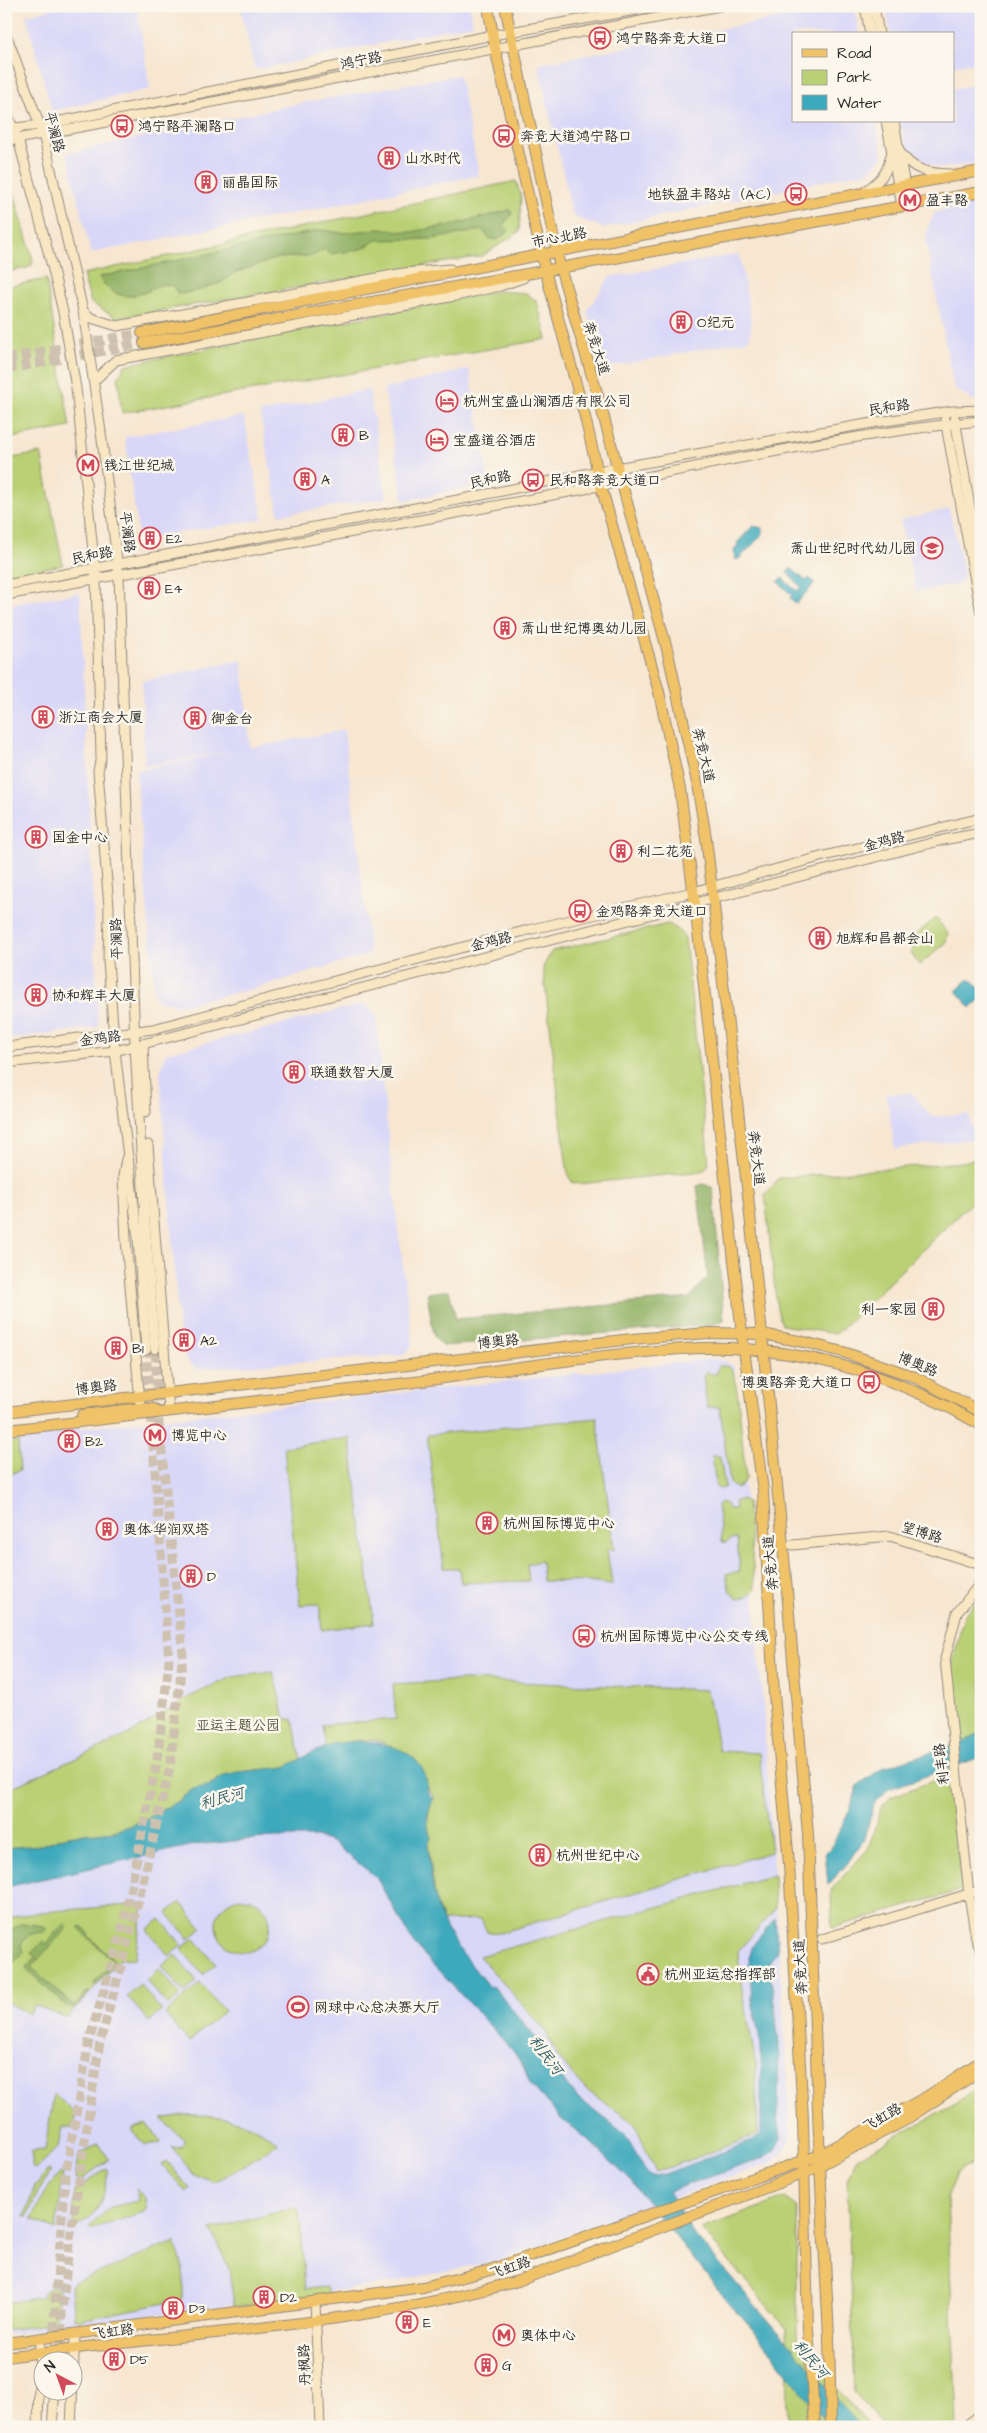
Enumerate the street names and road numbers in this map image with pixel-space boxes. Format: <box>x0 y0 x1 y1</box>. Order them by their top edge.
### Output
street label: 鸿宁路 <box>339 47 384 75</box>
street label: 平澜路 <box>39 109 69 155</box>
street label: 市心北路 <box>530 223 589 253</box>
street label: 奔竞大道 <box>578 319 614 378</box>
street label: 民和路 <box>867 395 911 421</box>
street label: 民和路 <box>468 466 513 494</box>
street label: 平澜路 <box>115 510 139 554</box>
street label: 民和路 <box>70 542 115 570</box>
street label: 奔竞大道 <box>687 726 719 785</box>
street label: 金鸡路 <box>861 827 907 857</box>
street label: 平澜路 <box>106 918 128 960</box>
street label: 金鸡路 <box>468 927 514 957</box>
street label: 金鸡路 <box>78 1026 122 1052</box>
street label: 奔竞大道 <box>743 1129 769 1187</box>
street label: 博奥路 <box>476 1330 520 1354</box>
street label: 博奥路 <box>894 1348 941 1382</box>
street label: 博奥路 <box>74 1376 118 1400</box>
street label: 望博路 <box>899 1517 945 1549</box>
street label: 奔竞大道 <box>759 1534 783 1592</box>
street label: 利丰路 <box>930 1742 954 1786</box>
street label: 奔竞大道 <box>790 1938 812 1995</box>
street label: 飞虹路 <box>859 2099 906 2137</box>
street label: 飞虹路 <box>487 2252 533 2284</box>
street label: 飞虹路 <box>91 2320 135 2344</box>
street label: 丹枫路 <box>294 2344 316 2386</box>

